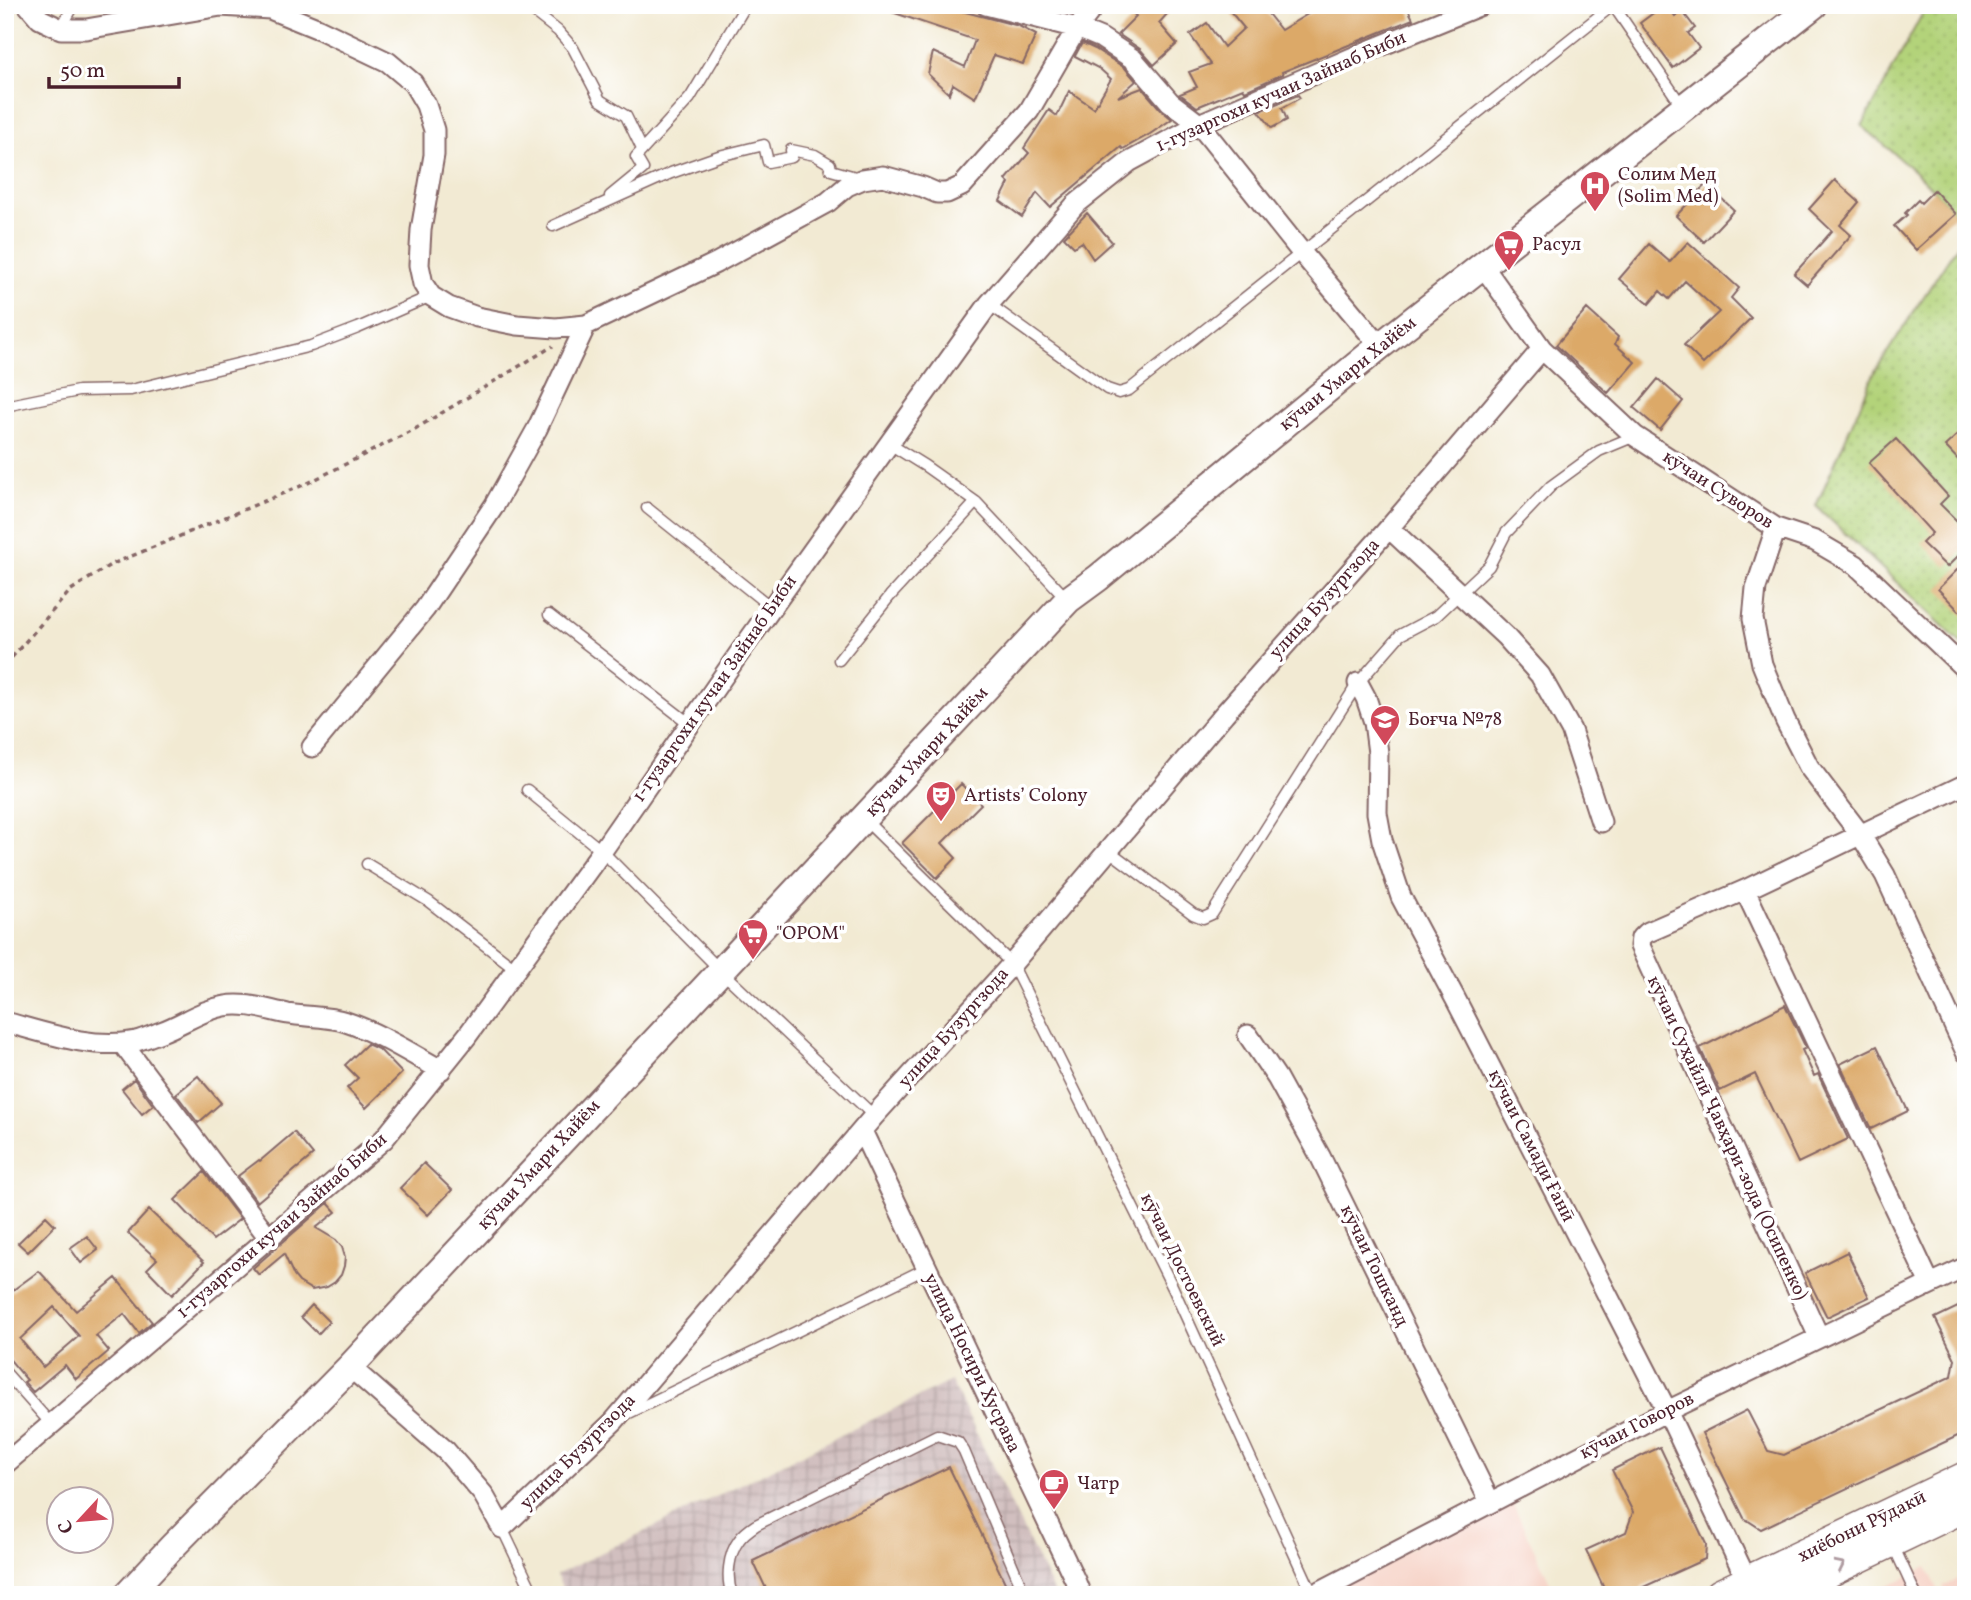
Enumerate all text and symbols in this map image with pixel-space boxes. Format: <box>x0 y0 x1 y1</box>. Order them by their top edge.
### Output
street label: 1-гузаргохи кучаи Зайнаб Биби <box>1152 25 1410 159</box>
scale bar <box>49 46 178 90</box>
text: 50 m <box>60 57 105 86</box>
place label: Солим Мед (Solim Med) <box>1618 162 1719 210</box>
hospital icon: Солим Мед (Solim Med) <box>1578 169 1612 213</box>
supermarket icon: Расул <box>1492 228 1526 272</box>
place label: Расул <box>1532 232 1581 258</box>
street label: кӯчаи Умари Хайём <box>1274 310 1422 438</box>
street label: кӯчаи Суворов <box>1657 444 1779 536</box>
street label: улица Бузургзода <box>1264 533 1386 665</box>
street label: 1-гузаргохи кучаи Зайнаб Биби <box>626 570 804 808</box>
street label: кӯчаи Умари Хайём <box>860 681 994 823</box>
school or university icon: Боғча №78 <box>1368 703 1402 747</box>
place label: Боғча №78 <box>1408 707 1502 733</box>
theatre icon: Artists’ Colony <box>924 779 958 823</box>
place label: Artists’ Colony <box>964 783 1088 809</box>
supermarket icon: "OPOM" <box>736 917 770 961</box>
place label: "OPOM" <box>776 921 845 947</box>
street label: улица Бузургзода <box>893 962 1015 1094</box>
street label: кӯчаи Суҳайлӣ Ҷавҳари-зода (Осипенко) <box>1640 972 1814 1304</box>
street label: кӯчаи Самади Ғанӣ <box>1481 1065 1581 1227</box>
street label: кӯчаи Умари Хайём <box>472 1094 606 1236</box>
street label: 1-гузаргохи кучаи Зайнаб Биби <box>171 1127 393 1325</box>
street label: кӯчаи Достоевский <box>1133 1189 1231 1351</box>
street label: кӯчаи Тошканд <box>1333 1201 1415 1331</box>
street label: улица Носири Хусрава <box>917 1269 1027 1457</box>
street label: кӯчаи Говоров <box>1575 1386 1699 1466</box>
street label: улица Бузургзода <box>514 1388 642 1516</box>
cafe icon: Чатр <box>1037 1467 1071 1511</box>
place label: Чатр <box>1077 1471 1119 1497</box>
north arrow <box>46 1484 116 1554</box>
street label: хиёбони Рӯдакӣ <box>1793 1485 1931 1569</box>
text: С <box>52 1515 81 1538</box>
one-way arrow <box>1833 1560 1845 1574</box>

